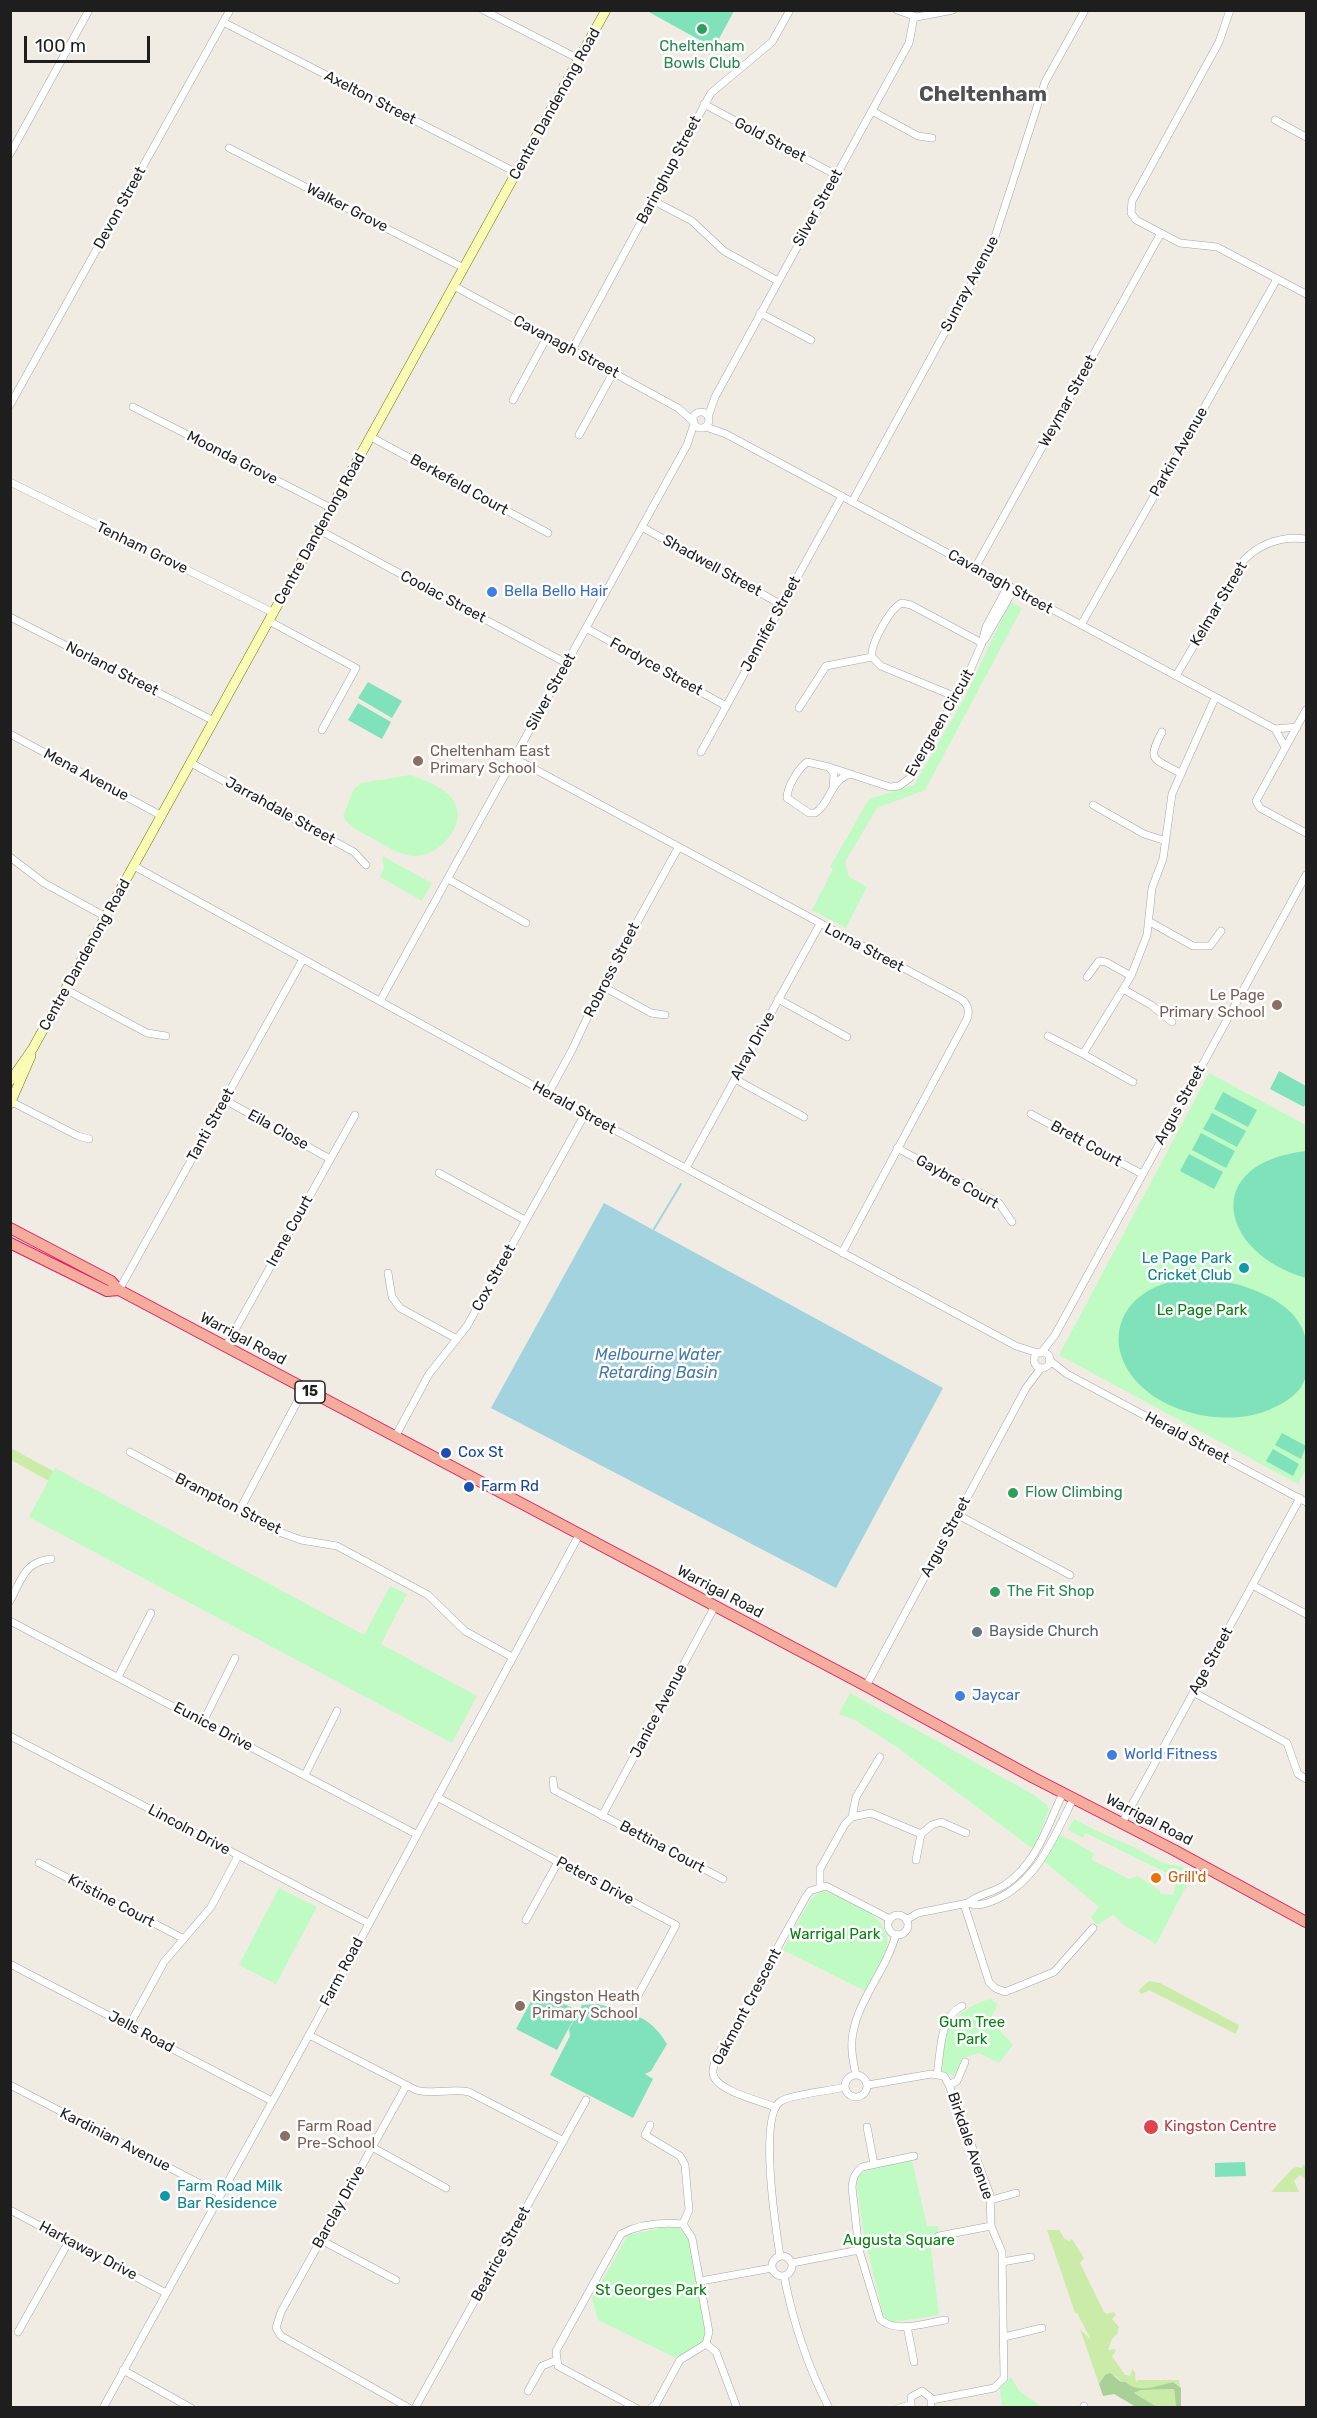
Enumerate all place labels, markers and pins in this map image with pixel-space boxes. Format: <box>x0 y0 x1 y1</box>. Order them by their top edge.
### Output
marker: Cheltenham Bowls Club <box>695 22 709 36</box>
place label: Cheltenham Bowls Club <box>659 38 745 73</box>
place label: Bella Bello Hair <box>504 583 608 601</box>
marker: Bella Bello Hair <box>485 585 499 599</box>
place label: Cheltenham East Primary School <box>430 743 550 778</box>
marker: Cheltenham East Primary School <box>411 754 425 768</box>
place label: Le Page Primary School <box>1159 987 1265 1022</box>
marker: Le Page Primary School <box>1270 998 1284 1012</box>
place label: Le Page Park Cricket Club <box>1142 1250 1232 1285</box>
marker: Le Page Park Cricket Club <box>1237 1261 1251 1275</box>
place label: Cox St <box>458 1444 503 1462</box>
marker: Cox St <box>439 1446 453 1460</box>
place label: Farm Rd <box>481 1478 539 1496</box>
marker: Farm Rd <box>462 1480 476 1494</box>
place label: Flow Climbing <box>1025 1484 1123 1502</box>
marker: Flow Climbing <box>1006 1486 1020 1500</box>
place label: The Fit Shop <box>1007 1583 1095 1601</box>
marker: The Fit Shop <box>988 1585 1002 1599</box>
place label: Bayside Church <box>989 1623 1099 1641</box>
marker: Bayside Church <box>970 1625 984 1639</box>
place label: Jaycar <box>972 1687 1020 1705</box>
marker: Jaycar <box>953 1689 967 1703</box>
place label: World Fitness <box>1124 1746 1217 1764</box>
marker: World Fitness <box>1105 1748 1119 1762</box>
place label: Grill'd <box>1168 1869 1207 1887</box>
marker: Grill'd <box>1149 1871 1163 1885</box>
place label: Kingston Heath Primary School <box>532 1988 640 2023</box>
marker: Kingston Heath Primary School <box>513 1999 527 2013</box>
place label: Farm Road Pre-School <box>297 2118 375 2153</box>
marker: Kingston Centre <box>1142 2118 1160 2136</box>
place label: Kingston Centre <box>1164 2118 1277 2136</box>
marker: Farm Road Pre-School <box>278 2129 292 2143</box>
place label: Farm Road Milk Bar Residence <box>177 2178 282 2213</box>
marker: Farm Road Milk Bar Residence <box>158 2189 172 2203</box>

